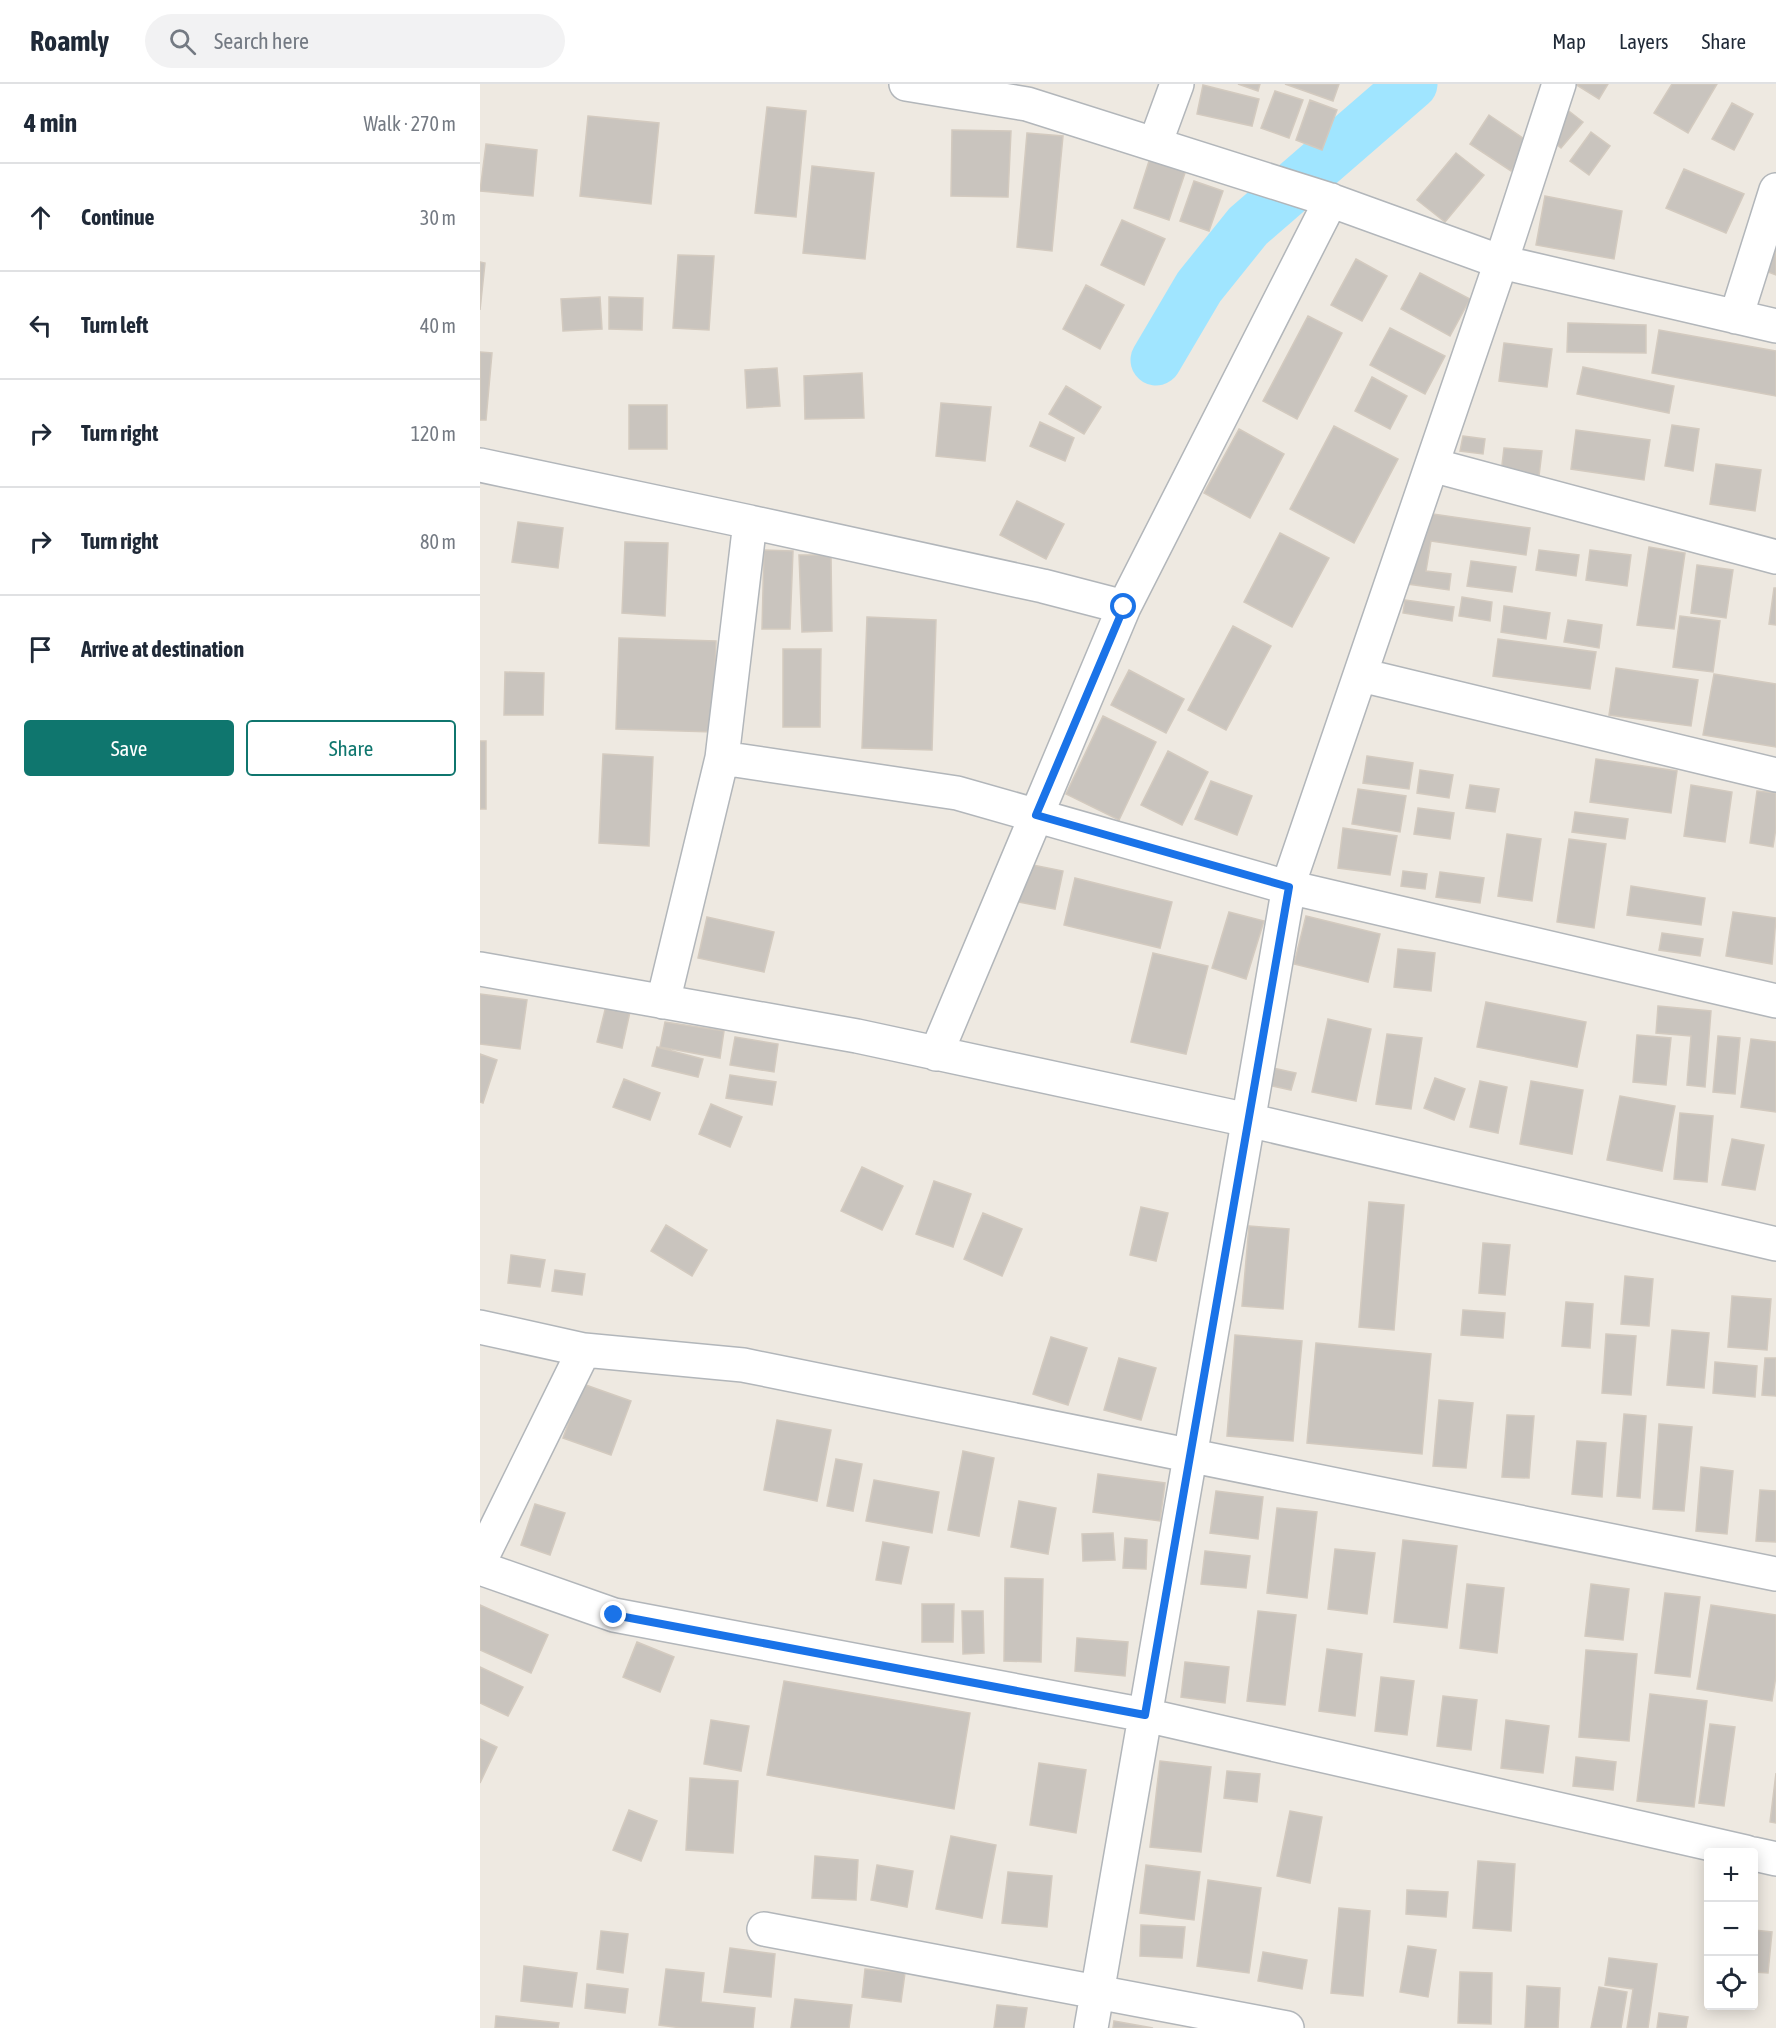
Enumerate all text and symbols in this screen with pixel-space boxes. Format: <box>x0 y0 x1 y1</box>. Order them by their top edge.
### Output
search box <box>145 14 565 68</box>
text: Roamly <box>30 25 109 57</box>
icon: search <box>166 25 199 58</box>
text: Search here <box>214 28 309 54</box>
text: Map <box>1552 29 1586 53</box>
text: Layers <box>1619 29 1669 53</box>
text: Share <box>1702 29 1746 53</box>
text: 4 min <box>24 108 77 138</box>
text: Walk · 270 m <box>364 112 456 135</box>
icon: ahead <box>24 201 57 234</box>
text: Continue <box>81 204 155 230</box>
text: 30 m <box>420 206 456 229</box>
icon: left <box>24 309 57 342</box>
text: Turn left <box>81 312 148 338</box>
text: 40 m <box>420 314 456 337</box>
icon: right <box>24 417 57 450</box>
text: Turn right <box>81 420 158 446</box>
text: 120 m <box>411 422 456 445</box>
icon: right <box>24 525 57 558</box>
text: Turn right <box>81 528 158 554</box>
text: 80 m <box>420 530 456 553</box>
route start <box>1110 593 1136 619</box>
icon: arrive <box>24 633 57 666</box>
text: Arrive at destination <box>81 636 244 662</box>
button: Save <box>24 720 234 776</box>
button: Share <box>246 720 456 776</box>
route end <box>600 1601 626 1627</box>
map controls <box>1704 1848 1758 2010</box>
button: + <box>1704 1848 1758 1902</box>
button: − <box>1704 1902 1758 1956</box>
button: locate <box>1704 1956 1758 2010</box>

